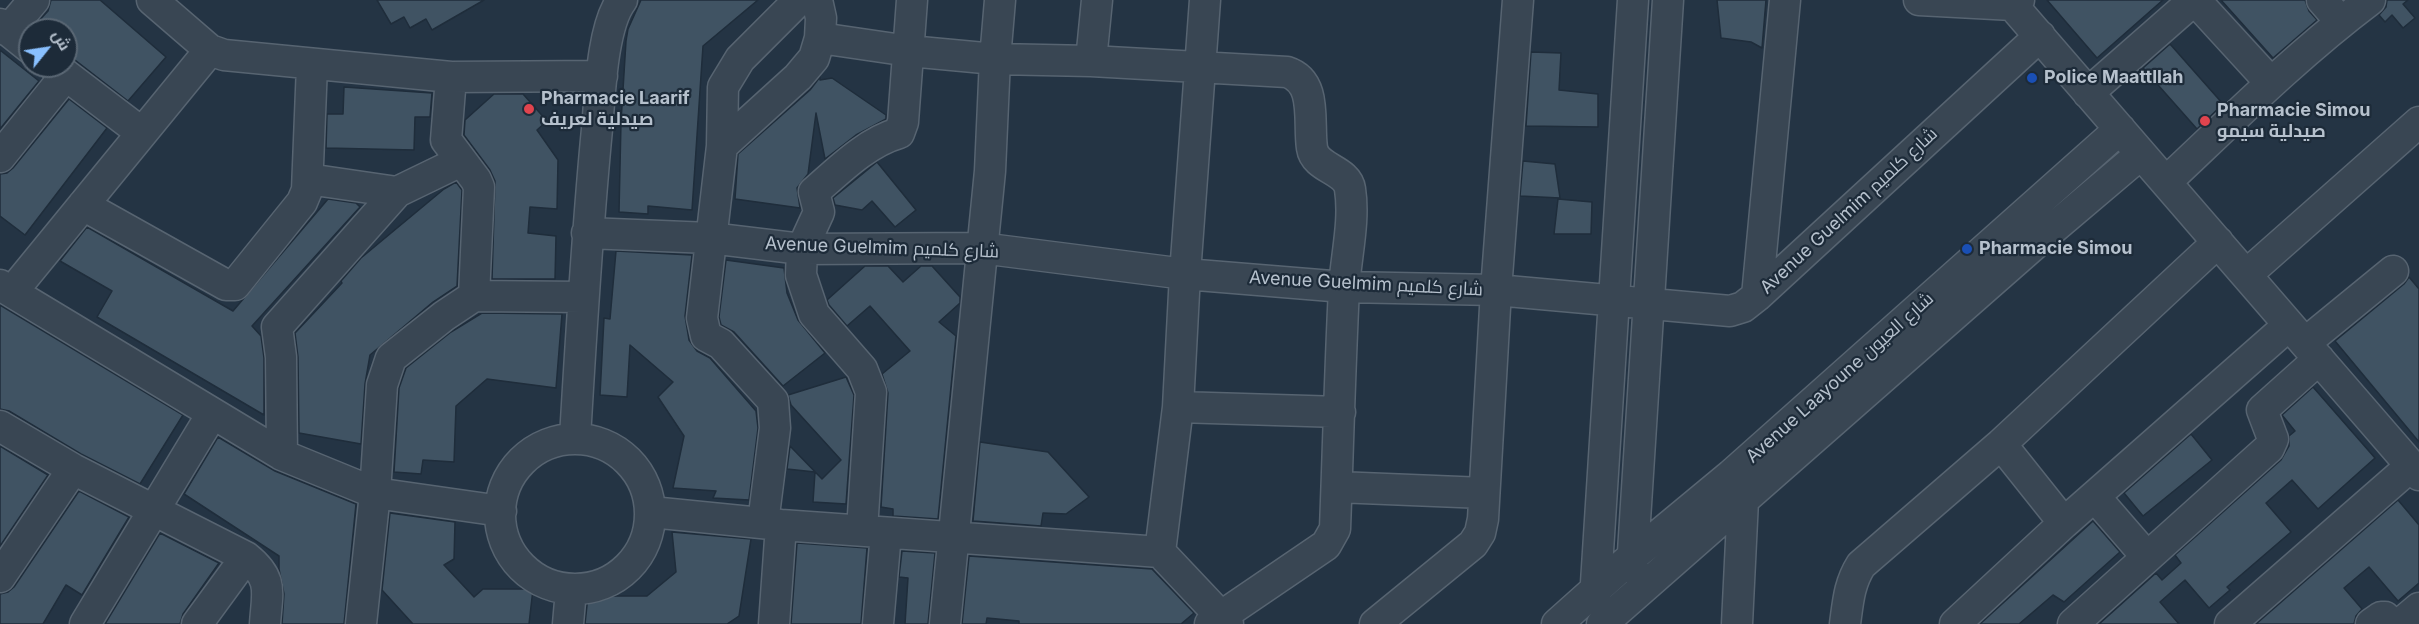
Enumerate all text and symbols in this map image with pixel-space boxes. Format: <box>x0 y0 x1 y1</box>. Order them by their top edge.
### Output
north arrow <box>18 18 78 78</box>
text: ش <box>48 26 76 54</box>
place label: Police Maattllah <box>2044 67 2184 89</box>
marker: Police Maattllah <box>2025 71 2039 85</box>
place label: Pharmacie Laarif صيدلية لعريف <box>541 88 690 130</box>
place label: Pharmacie Simou صيدلية سيمو <box>2217 100 2370 142</box>
marker: Pharmacie Laarif صيدلية لعريف <box>522 102 536 116</box>
marker: Pharmacie Simou صيدلية سيمو <box>2198 114 2212 128</box>
street label: Avenue Guelmim شارع كلميم <box>1756 123 1942 299</box>
street label: Avenue Guelmim شارع كلميم <box>765 233 999 263</box>
place label: Pharmacie Simou <box>1979 238 2132 260</box>
marker: Pharmacie Simou <box>1960 242 1974 256</box>
street label: Avenue Guelmim شارع كلميم <box>1249 267 1483 301</box>
street label: Avenue Laayoune شارع العيون <box>1742 288 1938 468</box>

